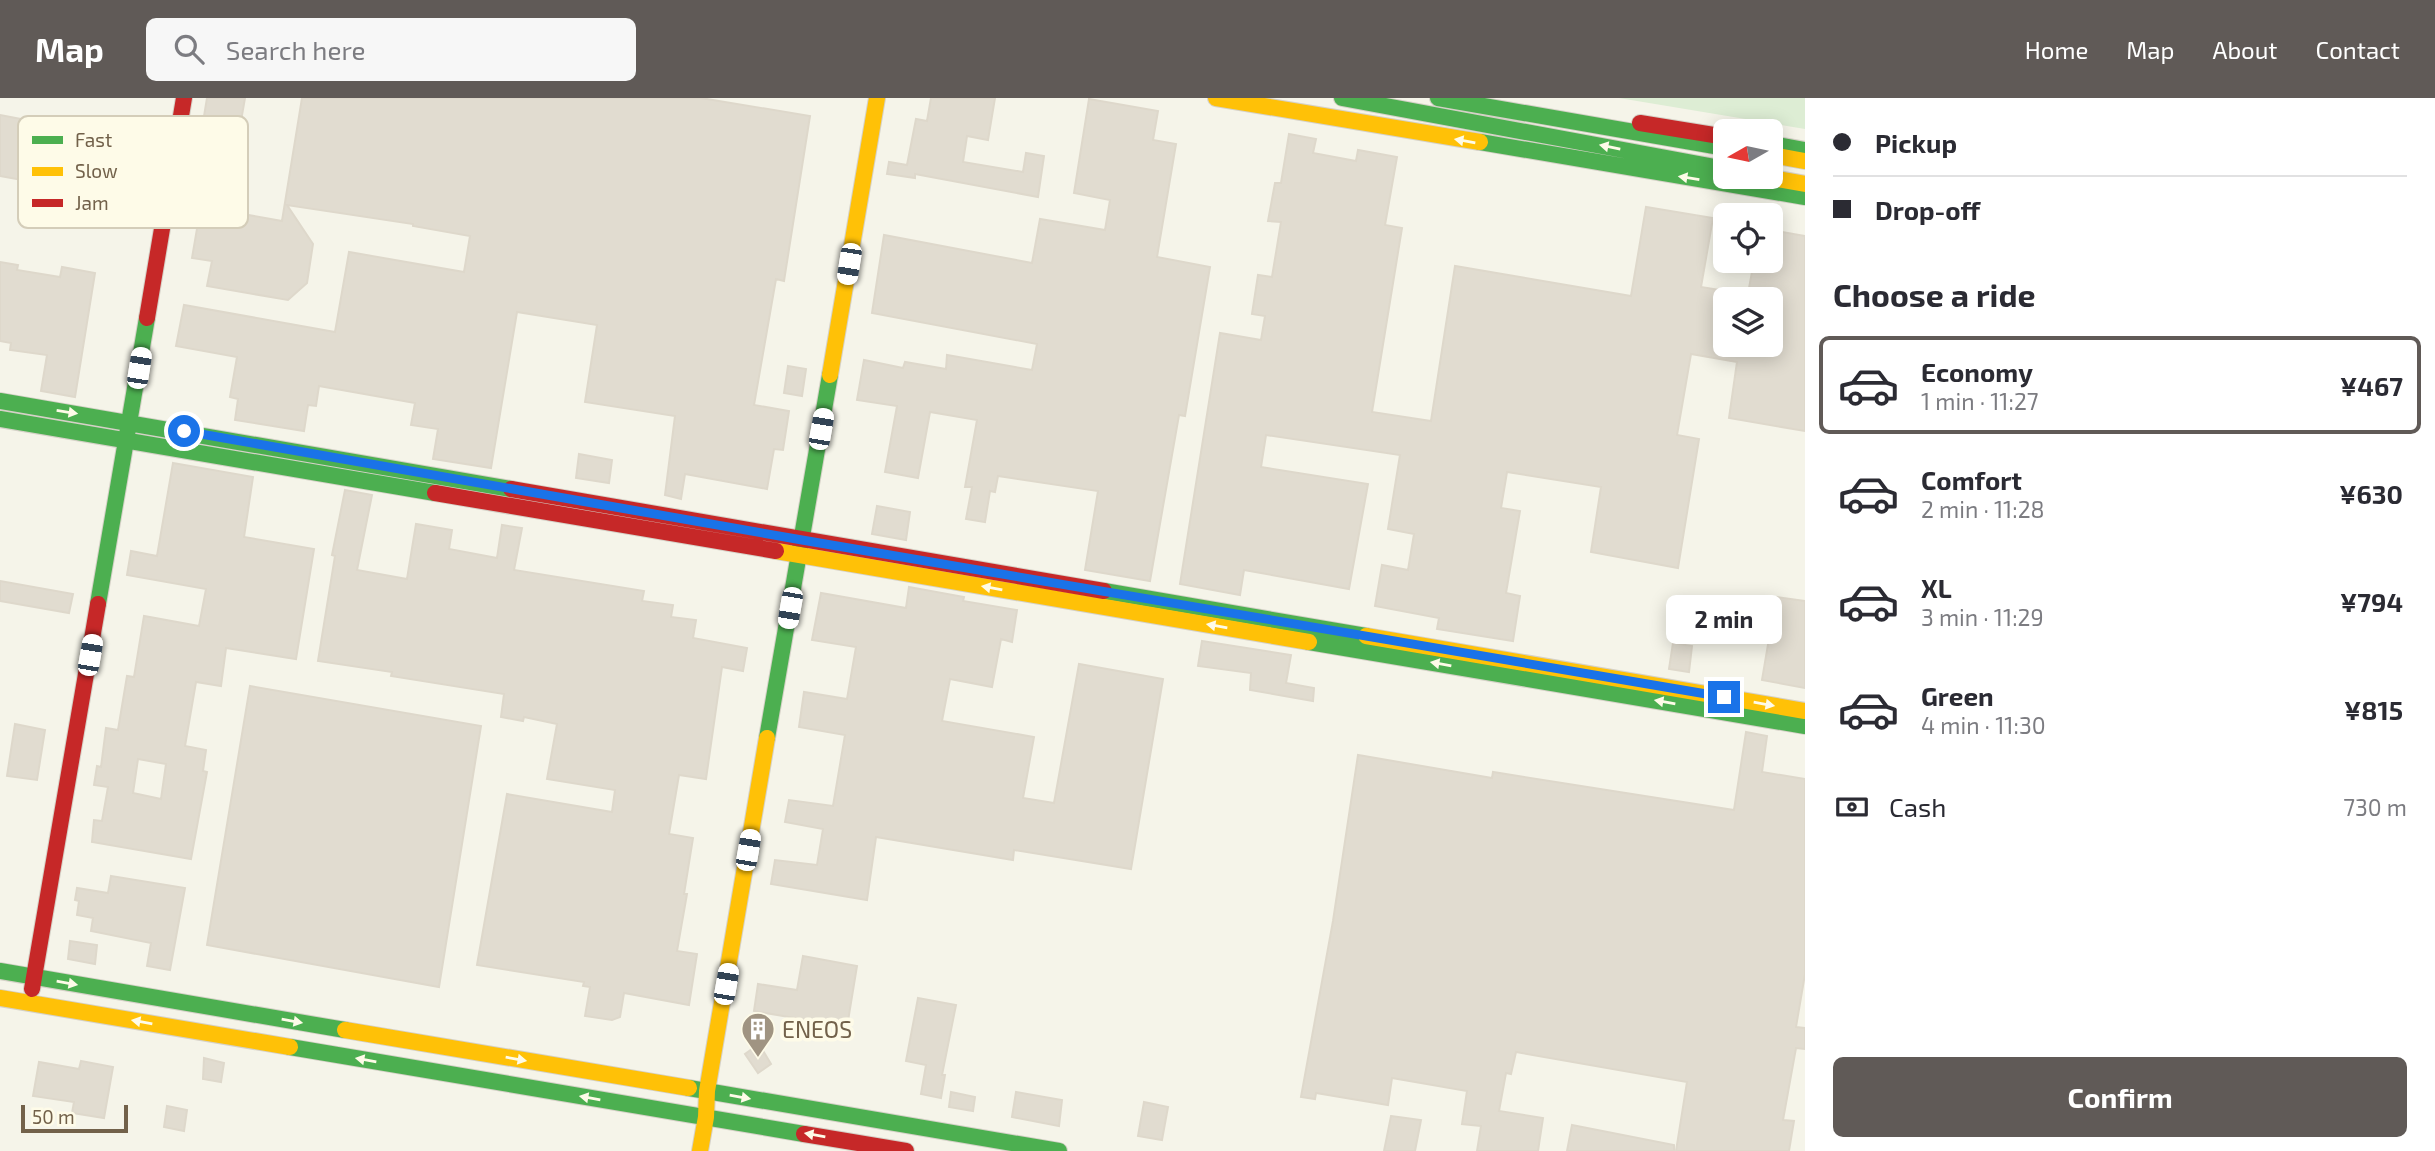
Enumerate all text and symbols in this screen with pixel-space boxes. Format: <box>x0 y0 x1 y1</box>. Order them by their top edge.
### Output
search box <box>146 18 636 81</box>
text: Map <box>35 29 104 69</box>
icon: search <box>170 30 208 68</box>
text: Search here <box>226 34 365 65</box>
text: Home <box>2025 35 2088 64</box>
text: Map <box>2126 35 2174 64</box>
text: About <box>2212 35 2278 64</box>
text: Contact <box>2316 35 2400 64</box>
legend <box>18 116 248 228</box>
north arrow <box>1713 119 1783 189</box>
map controls <box>1713 119 1783 357</box>
text: Pickup <box>1875 127 1957 158</box>
text: Fast <box>75 128 112 151</box>
one-way arrow <box>1454 135 1476 146</box>
one-way arrow <box>1599 141 1621 152</box>
text: Slow <box>75 159 118 182</box>
one-way arrow <box>1678 172 1700 183</box>
text: Jam <box>75 191 109 214</box>
text: Drop-off <box>1875 194 1980 225</box>
button: locate <box>1713 203 1783 273</box>
car <box>836 242 863 286</box>
text: Choose a ride <box>1833 275 2036 313</box>
button: layers <box>1713 287 1783 357</box>
car <box>126 346 153 390</box>
icon: car <box>1837 354 1900 417</box>
text: Economy <box>1921 356 2033 387</box>
text: ¥467 <box>2340 370 2403 401</box>
text: 1 min · 11:27 <box>1921 387 2039 415</box>
car <box>808 406 835 452</box>
one-way arrow <box>56 407 78 418</box>
route start <box>168 415 200 447</box>
icon: car <box>1837 462 1900 525</box>
text: Comfort <box>1921 464 2022 495</box>
text: ¥630 <box>2339 478 2403 509</box>
text: 2 min · 11:28 <box>1921 495 2045 523</box>
icon: car <box>1837 570 1900 633</box>
text: XL <box>1921 572 1952 603</box>
one-way arrow <box>981 582 1003 593</box>
car <box>777 585 804 631</box>
text: ¥794 <box>2340 586 2403 617</box>
callout: 2 min <box>1666 596 1782 644</box>
text: 3 min · 11:29 <box>1921 603 2044 631</box>
text: 2 min <box>1695 605 1753 633</box>
one-way arrow <box>1206 620 1228 631</box>
car <box>77 632 104 678</box>
one-way arrow <box>1430 658 1452 669</box>
icon: car <box>1837 678 1900 741</box>
text: Green <box>1921 680 1994 711</box>
route end <box>1708 681 1740 713</box>
text: ¥815 <box>2344 694 2403 725</box>
one-way arrow <box>1654 696 1676 707</box>
one-way arrow <box>1754 699 1776 710</box>
text: 4 min · 11:30 <box>1921 711 2046 739</box>
icon: cash <box>1833 788 1871 826</box>
text: Cash <box>1889 791 1946 822</box>
text: 730 m <box>2343 793 2407 821</box>
car <box>735 827 762 873</box>
car <box>713 961 740 1007</box>
one-way arrow <box>56 978 78 989</box>
building icon: ENEOS <box>739 1010 777 1059</box>
place label: ENEOS <box>782 1015 852 1043</box>
one-way arrow <box>131 1016 153 1027</box>
one-way arrow <box>281 1016 303 1027</box>
one-way arrow <box>355 1054 377 1065</box>
one-way arrow <box>505 1054 527 1065</box>
button: Confirm <box>1833 1057 2407 1137</box>
one-way arrow <box>579 1092 601 1103</box>
one-way arrow <box>729 1092 751 1103</box>
scale bar <box>21 1102 128 1134</box>
text: 50 m <box>32 1105 75 1128</box>
one-way arrow <box>804 1130 826 1141</box>

